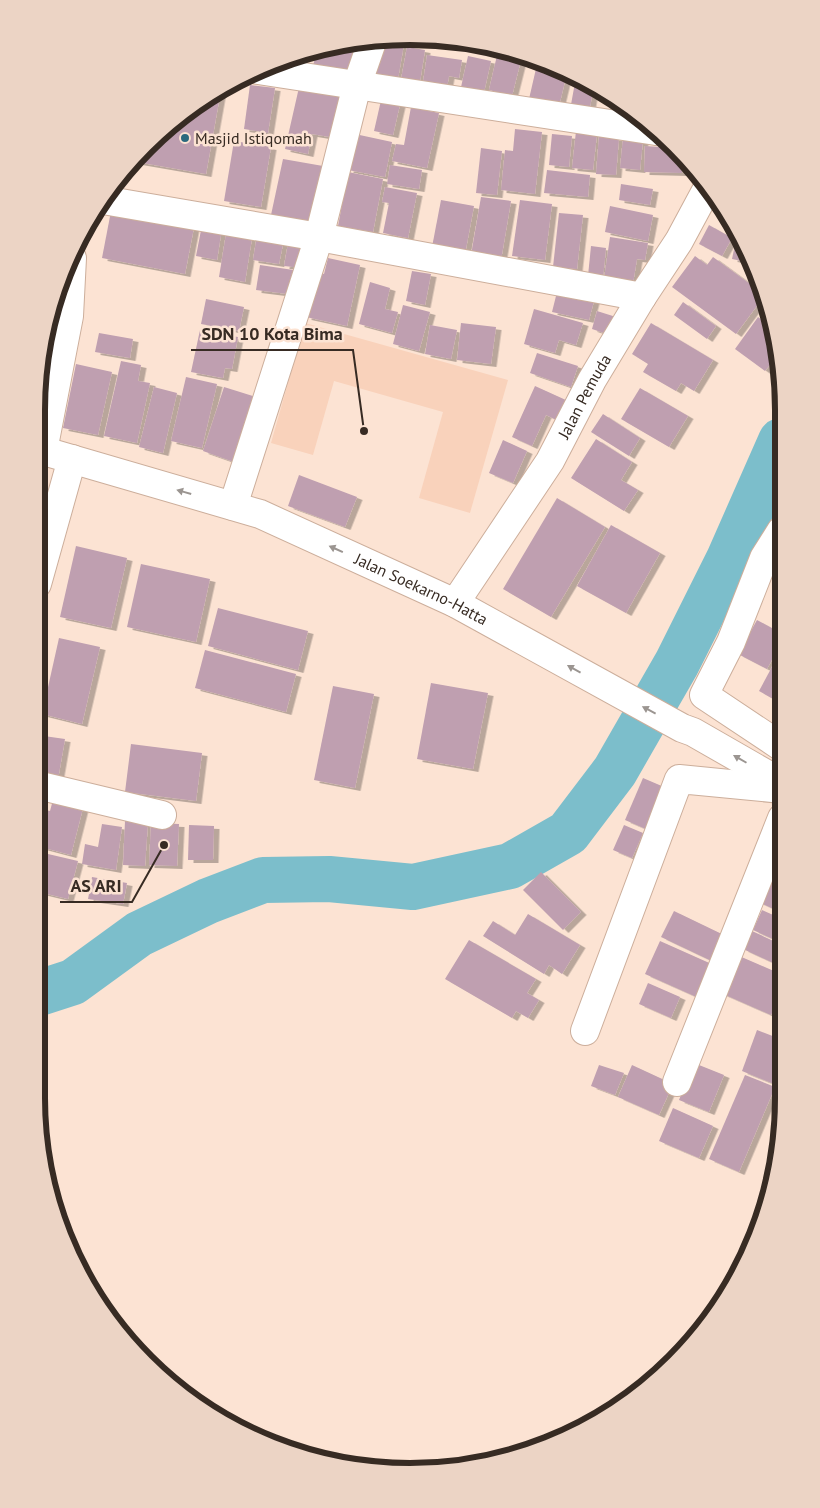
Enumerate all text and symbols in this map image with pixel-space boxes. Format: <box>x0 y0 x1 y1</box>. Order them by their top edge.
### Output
place label: Masjid Istiqomah <box>195 128 312 148</box>
marker: Masjid Istiqomah <box>179 132 191 144</box>
callout: SDN 10 Kota Bima <box>191 317 353 350</box>
text: SDN 10 Kota Bima <box>201 322 343 345</box>
street label: Jalan Pemuda <box>553 351 615 443</box>
one-way arrow <box>176 487 191 495</box>
one-way arrow <box>329 544 343 552</box>
street label: Jalan Soekarno-Hatta <box>351 548 491 629</box>
one-way arrow <box>568 665 581 674</box>
one-way arrow <box>643 706 656 715</box>
one-way arrow <box>732 755 747 763</box>
callout: AS ARI <box>60 869 132 902</box>
text: AS ARI <box>70 874 122 897</box>

